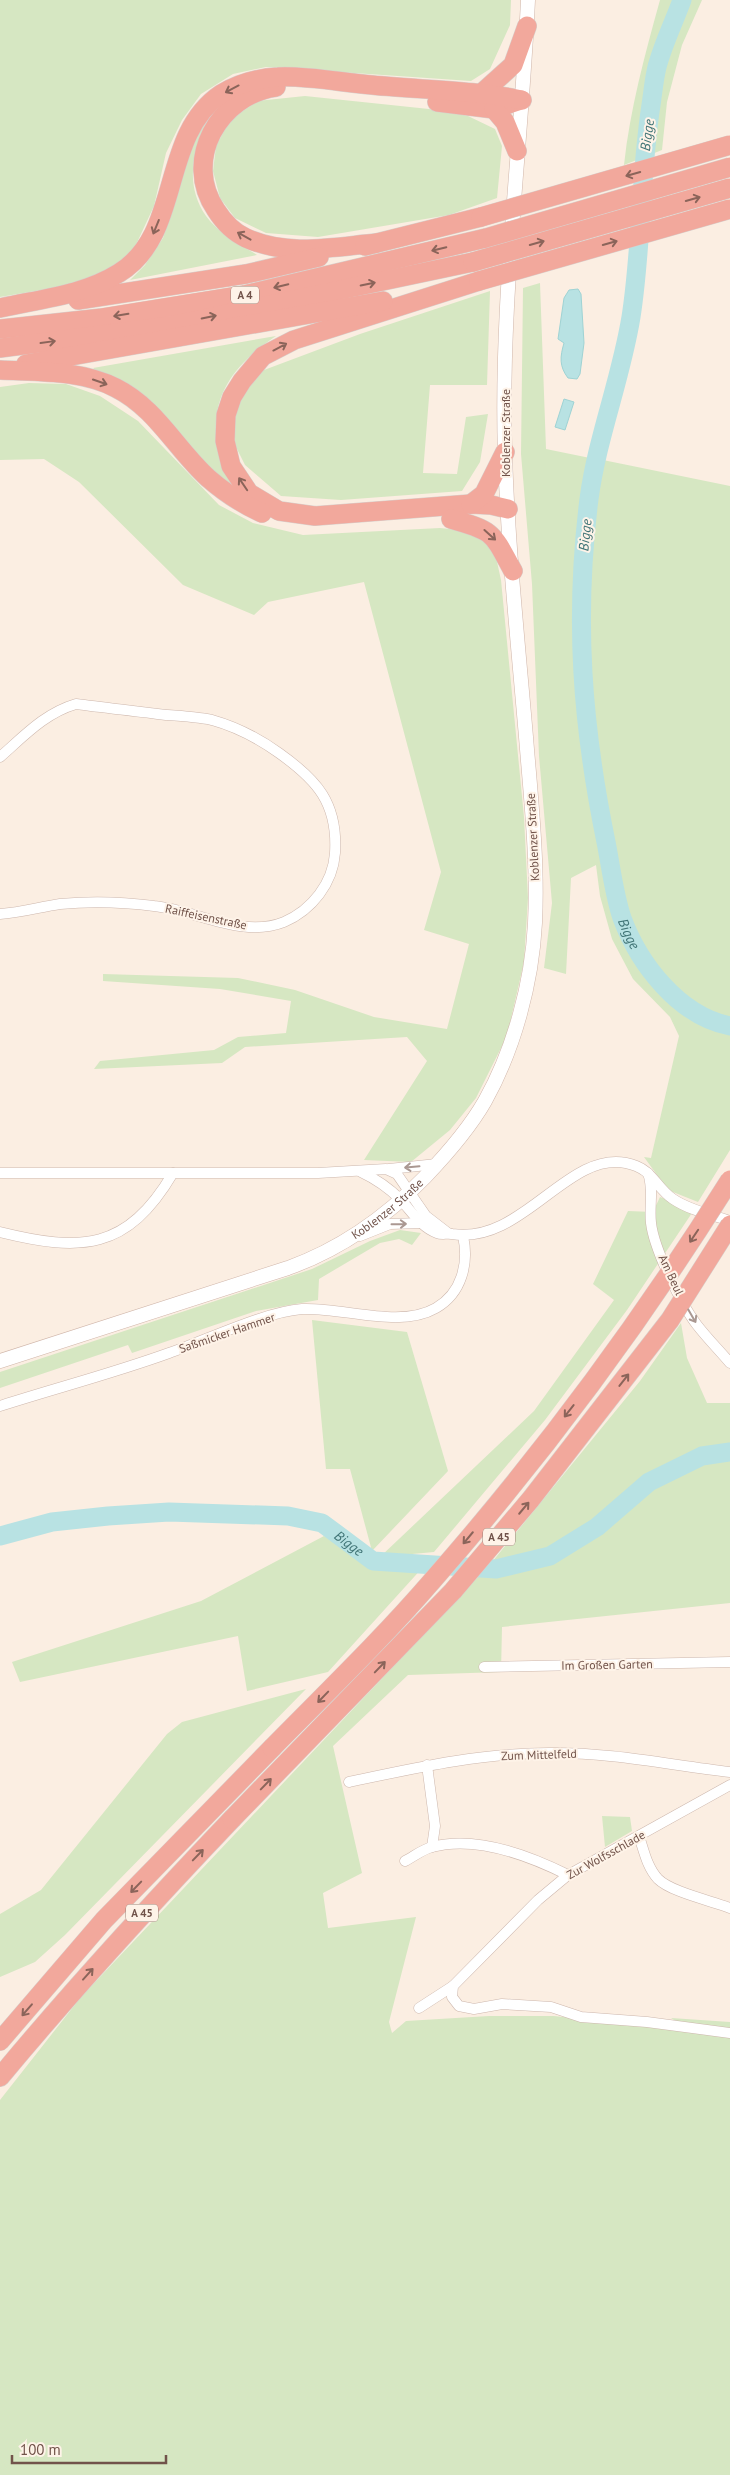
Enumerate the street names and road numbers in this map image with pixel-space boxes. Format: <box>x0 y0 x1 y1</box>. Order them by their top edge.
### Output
road number: A 4 <box>231 286 259 304</box>
street label: Koblenzer Straße <box>498 389 513 477</box>
street label: Koblenzer Straße <box>523 793 542 881</box>
street label: Raiffeisenstraße <box>164 901 248 932</box>
street label: Koblenzer Straße <box>348 1175 426 1242</box>
street label: Am Beul <box>656 1252 688 1298</box>
street label: Saßmicker Hammer <box>177 1309 277 1356</box>
road number: A 45 <box>483 1528 515 1545</box>
street label: Im Großen Garten <box>561 1656 653 1673</box>
street label: Zum Mittelfeld <box>501 1746 577 1763</box>
street label: Zur Wolfsschlade <box>564 1827 647 1882</box>
road number: A 45 <box>126 1905 158 1922</box>

